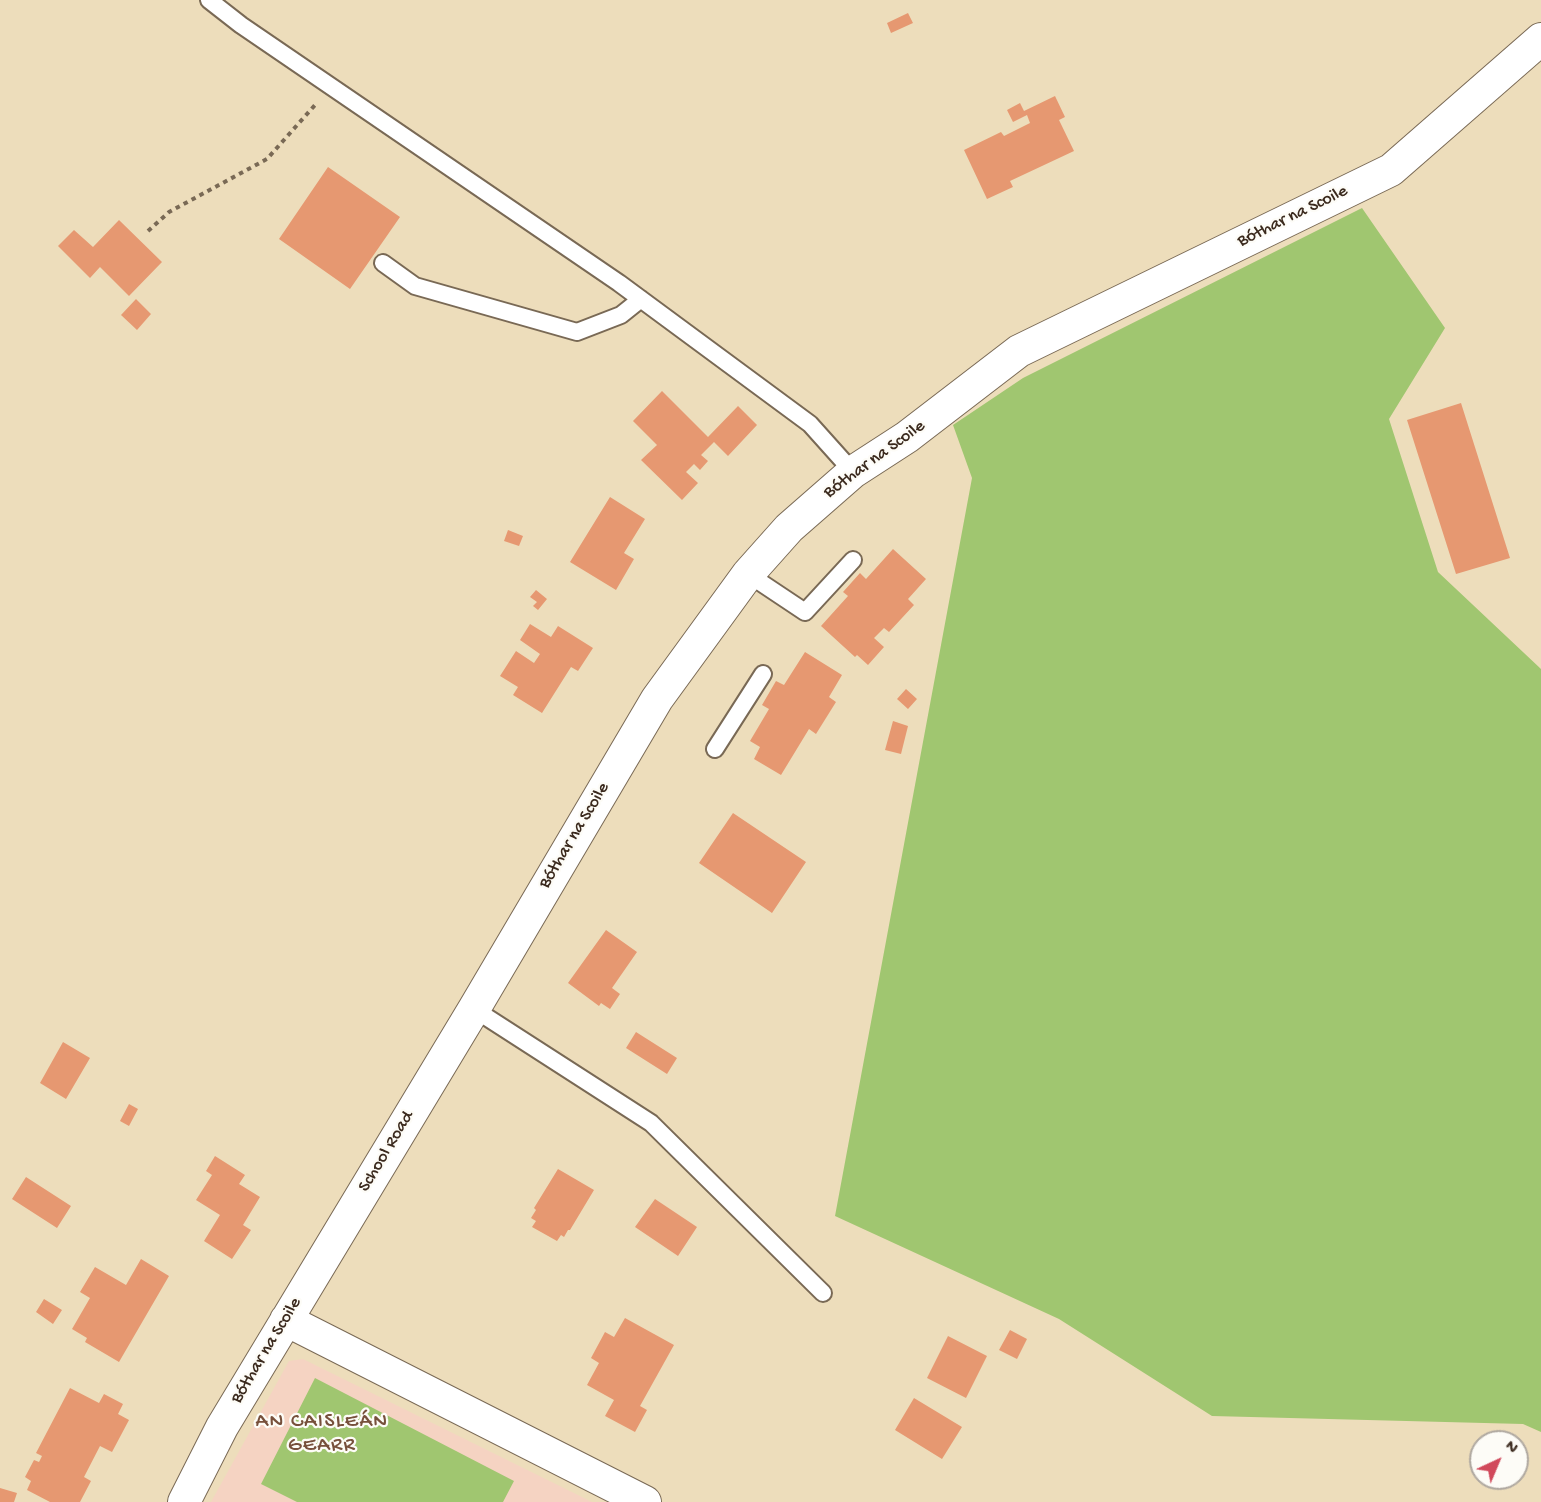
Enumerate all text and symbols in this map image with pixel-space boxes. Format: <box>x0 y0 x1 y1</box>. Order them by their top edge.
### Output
street label: Bóthar na Scoile <box>1234 181 1352 253</box>
street label: Bóthar na Scoile <box>820 416 930 504</box>
street label: Bóthar na Scoile <box>535 779 615 893</box>
street label: School Road <box>354 1108 420 1196</box>
street label: Bóthar na Scoile <box>227 1294 307 1408</box>
district label: AN CAISLEÁN GEARR <box>256 1410 388 1460</box>
north arrow <box>1469 1430 1529 1490</box>
text: N <box>1500 1438 1521 1459</box>

